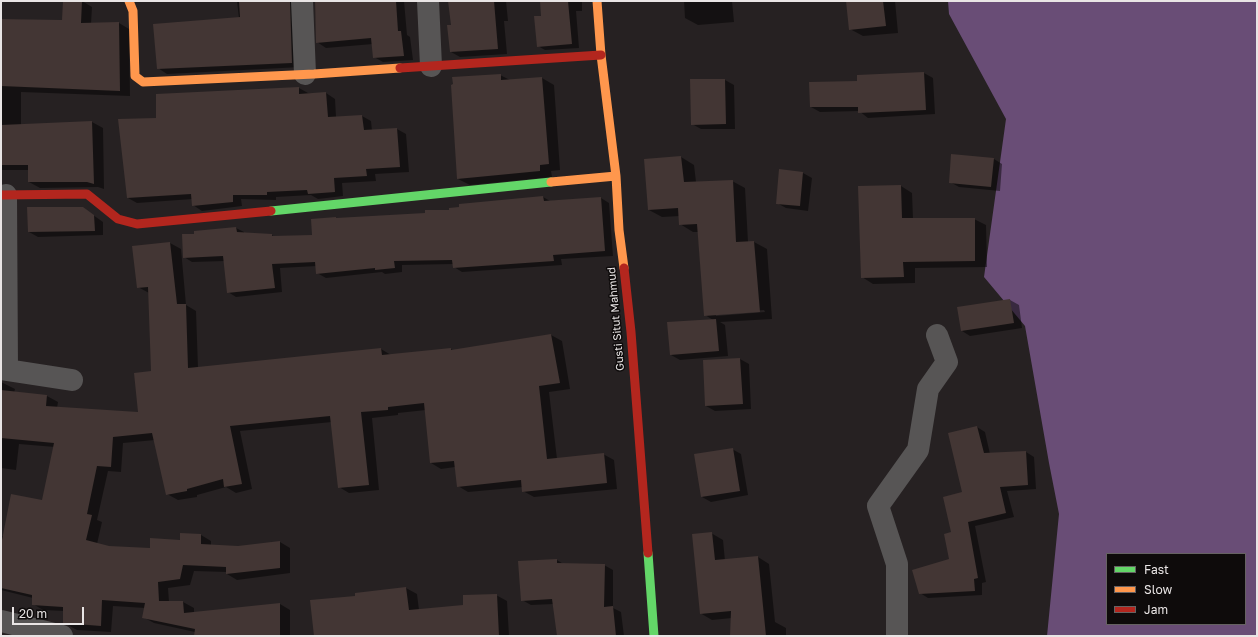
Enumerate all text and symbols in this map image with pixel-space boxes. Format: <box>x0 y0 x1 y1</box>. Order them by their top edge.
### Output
street label: Gusti Situt Mahmud <box>605 267 627 371</box>
legend <box>1106 553 1246 625</box>
text: Fast <box>1144 562 1169 577</box>
text: Slow <box>1144 582 1172 597</box>
scale bar <box>14 599 86 625</box>
text: Jam <box>1144 602 1168 617</box>
text: 20 m <box>19 606 47 621</box>

